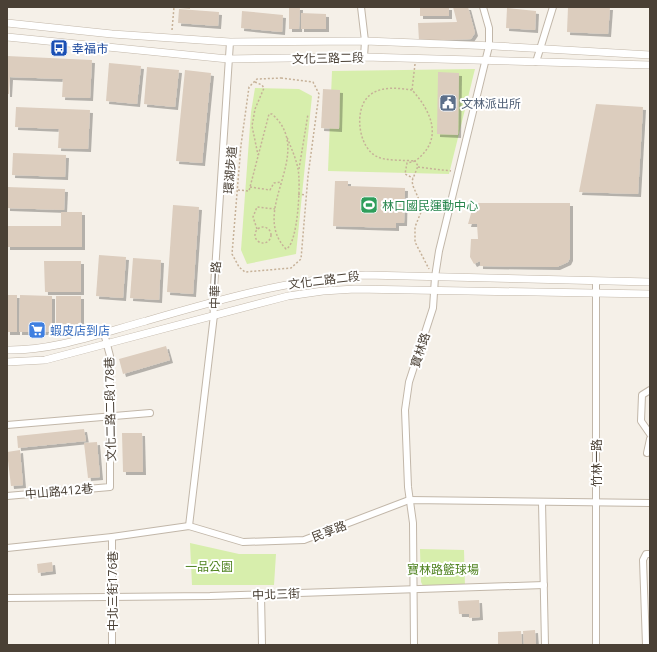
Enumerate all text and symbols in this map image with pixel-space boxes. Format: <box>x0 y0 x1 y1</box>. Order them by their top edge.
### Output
bus stop icon: 幸福市 <box>49 38 69 58</box>
place label: 幸福市 <box>72 40 108 57</box>
street label: 文化三路二段 <box>292 49 364 67</box>
public building icon: 文林派出所 <box>438 93 458 113</box>
place label: 文林派出所 <box>461 95 521 112</box>
street label: 環湖步道 <box>219 145 241 195</box>
sports icon: 林口國民運動中心 <box>359 195 379 215</box>
place label: 林口國民運動中心 <box>382 197 478 214</box>
street label: 中華一路 <box>206 261 224 309</box>
street label: 文化二路二段 <box>287 267 361 293</box>
supermarket icon: 蝦皮店到店 <box>27 320 47 340</box>
place label: 蝦皮店到店 <box>50 322 110 339</box>
street label: 寶林路 <box>406 330 434 370</box>
street label: 文化二路二段178巷 <box>101 357 119 461</box>
street label: 竹林一路 <box>588 439 605 487</box>
street label: 中山路412巷 <box>24 480 94 502</box>
street label: 民享路 <box>309 517 349 545</box>
street label: 中北三街176巷 <box>104 551 121 631</box>
park label: 一品公園 <box>185 558 233 575</box>
park label: 寶林路籃球場 <box>407 561 479 578</box>
street label: 中北三街 <box>252 585 300 603</box>

